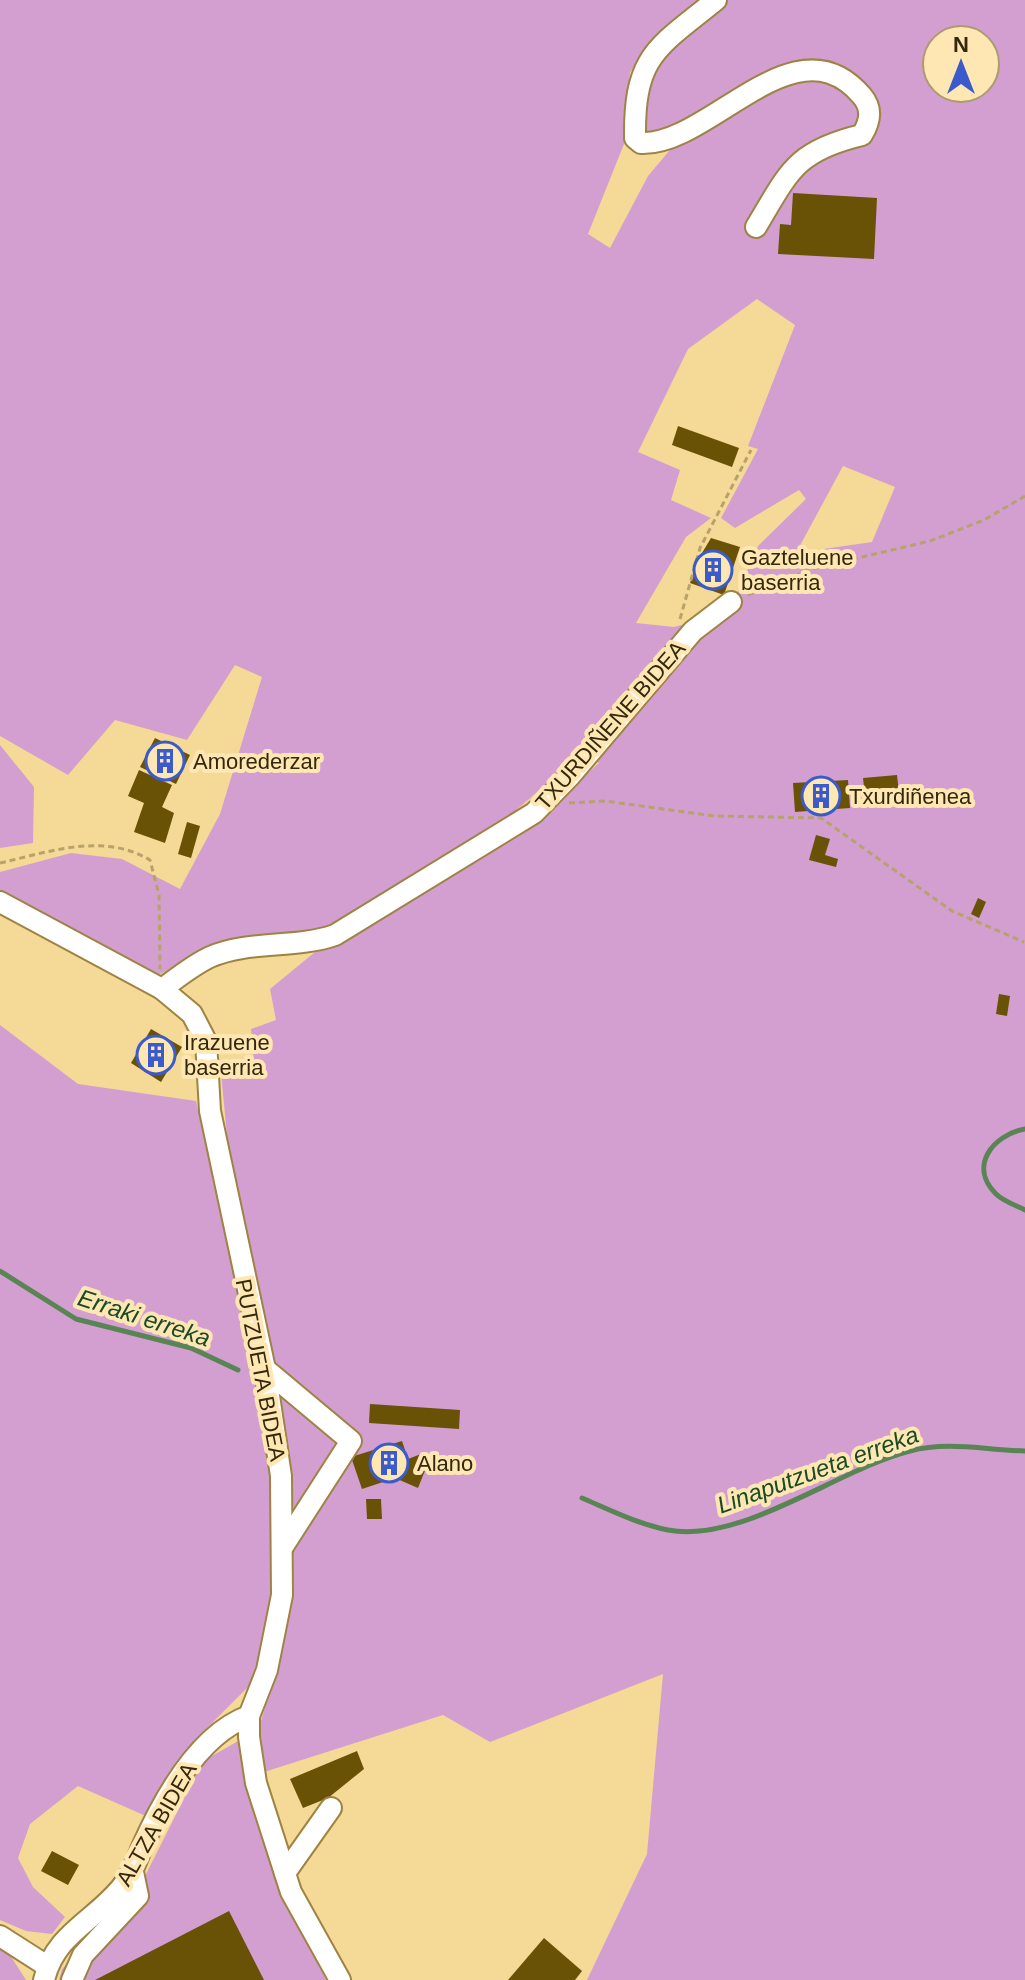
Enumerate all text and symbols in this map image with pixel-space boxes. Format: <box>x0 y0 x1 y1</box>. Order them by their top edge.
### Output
north arrow <box>921 24 1001 104</box>
text: N <box>953 32 969 57</box>
place label: Gazteluene baserria <box>741 545 854 595</box>
building icon: Gazteluene baserria <box>692 549 734 591</box>
street label: TXURDIÑENE BIDEA <box>530 636 691 815</box>
building icon: Amorederzar <box>144 740 186 782</box>
place label: Amorederzar <box>193 749 320 774</box>
building icon: Txurdiñenea <box>800 775 842 817</box>
place label: Txurdiñenea <box>849 784 972 809</box>
place label: Irazuene baserria <box>184 1030 270 1080</box>
building icon: Irazuene baserria <box>135 1034 177 1076</box>
street label: PUTZUETA BIDEA <box>231 1277 291 1464</box>
water label: Erraki erreka <box>75 1283 214 1352</box>
water label: Linaputzueta erreka <box>714 1421 922 1518</box>
building icon: Alano <box>368 1442 410 1484</box>
place label: Alano <box>417 1451 473 1476</box>
street label: ALTZA BIDEA <box>111 1758 202 1890</box>

